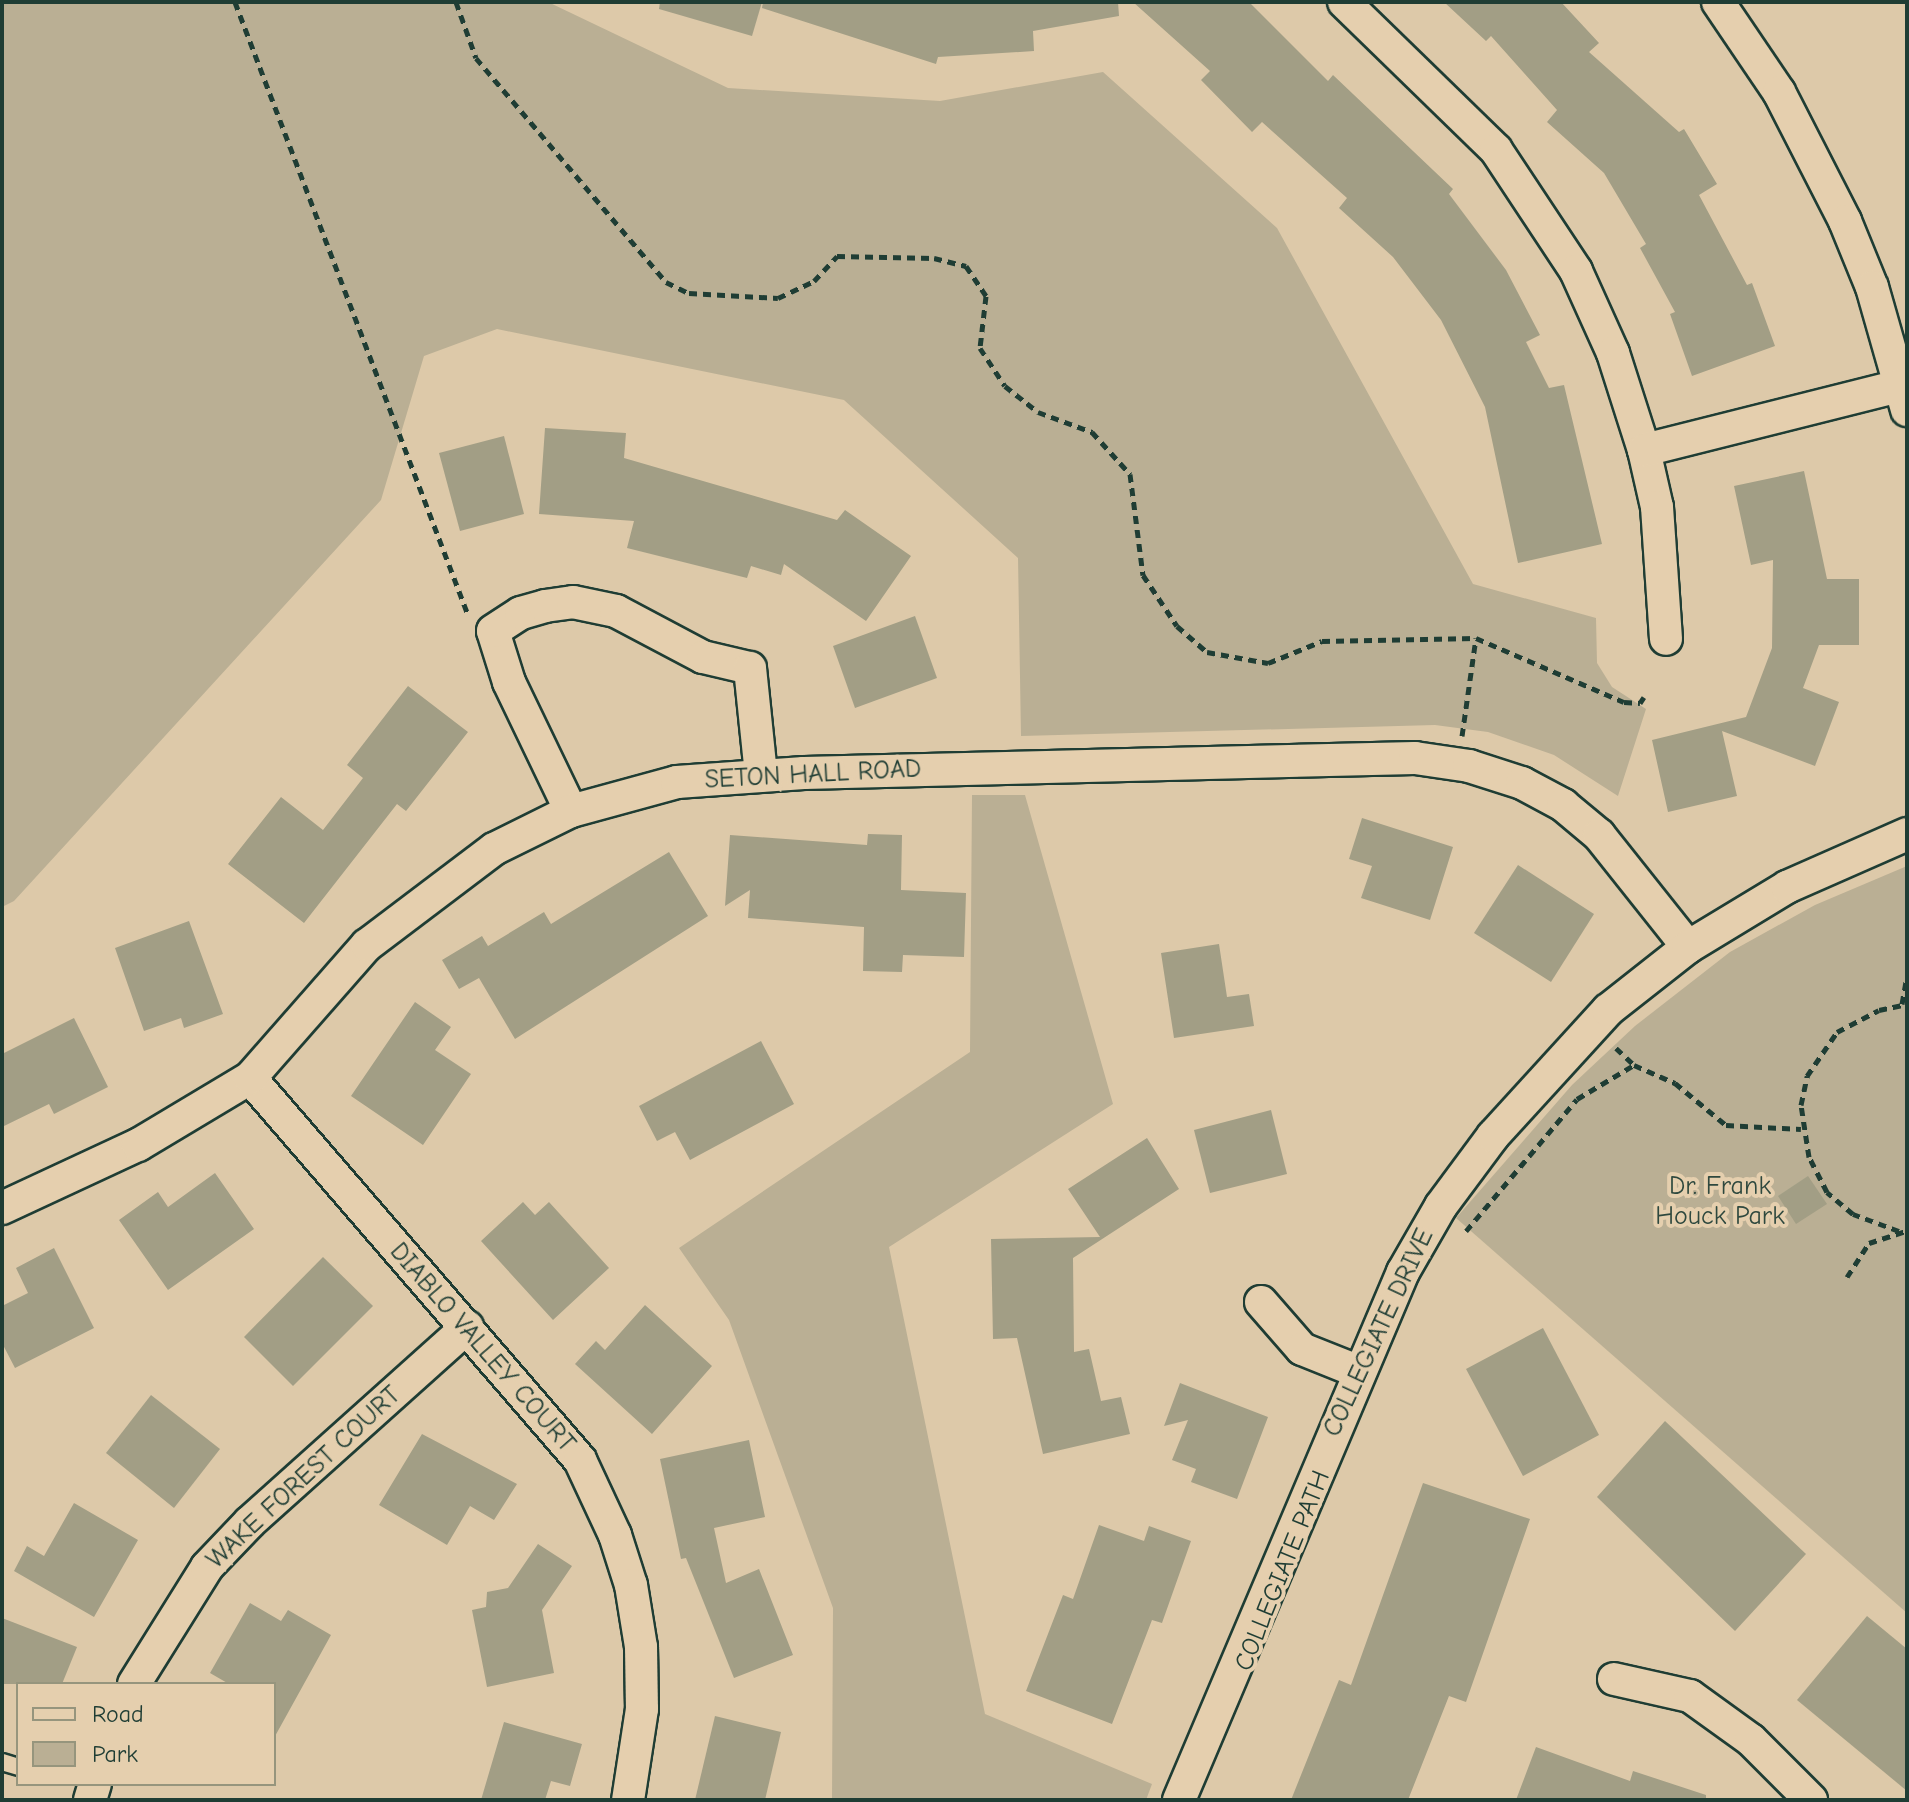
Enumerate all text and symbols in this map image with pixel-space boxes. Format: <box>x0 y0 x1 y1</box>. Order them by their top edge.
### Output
street label: SETON HALL ROAD <box>704 754 922 796</box>
park label: Dr. Frank Houck Park <box>1655 1171 1785 1232</box>
street label: COLLEGIATE DRIVE <box>1317 1224 1441 1442</box>
street label: DIABLO VALLEY COURT <box>382 1237 582 1459</box>
street label: WAKE FOREST COURT <box>201 1380 407 1576</box>
street label: COLLEGIATE PATH <box>1229 1466 1337 1676</box>
legend <box>16 1682 276 1786</box>
text: Road <box>92 1700 144 1728</box>
text: Park <box>92 1740 138 1768</box>

